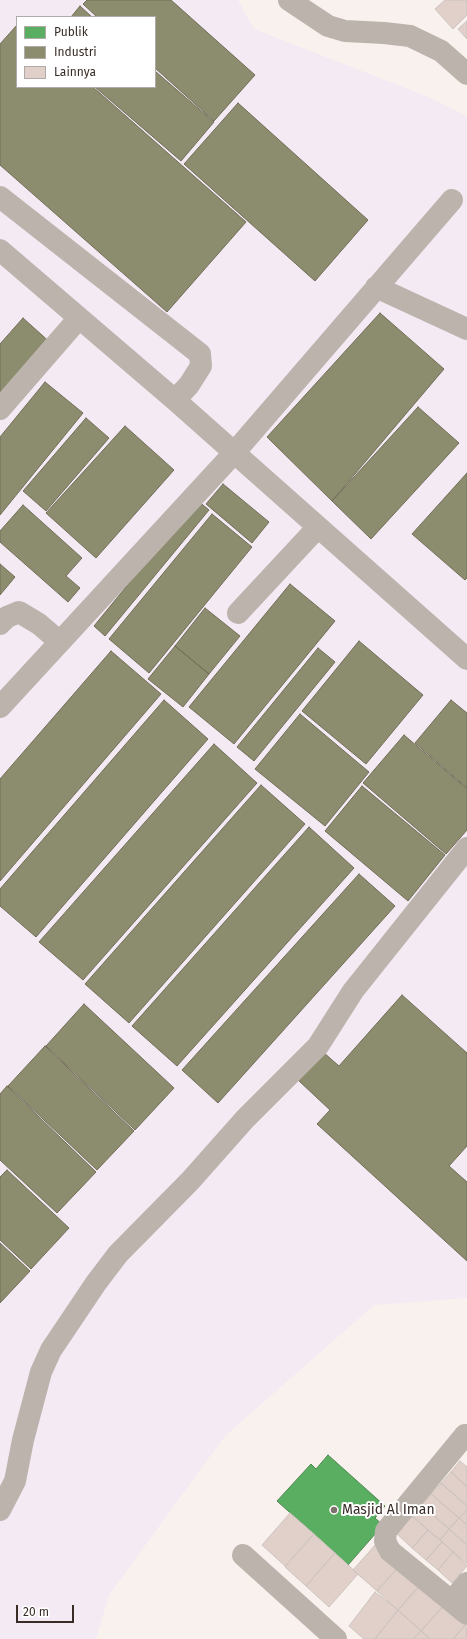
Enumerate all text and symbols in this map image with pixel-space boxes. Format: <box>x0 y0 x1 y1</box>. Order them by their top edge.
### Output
legend <box>16 16 156 88</box>
text: Publik <box>54 25 88 39</box>
text: Industri <box>54 45 97 59</box>
text: Lainnya <box>54 65 96 79</box>
place label: Masjid Al Iman <box>342 1502 435 1518</box>
marker: Masjid Al Iman <box>329 1505 339 1515</box>
scale bar <box>18 1597 76 1623</box>
text: 20 m <box>23 1605 49 1619</box>

